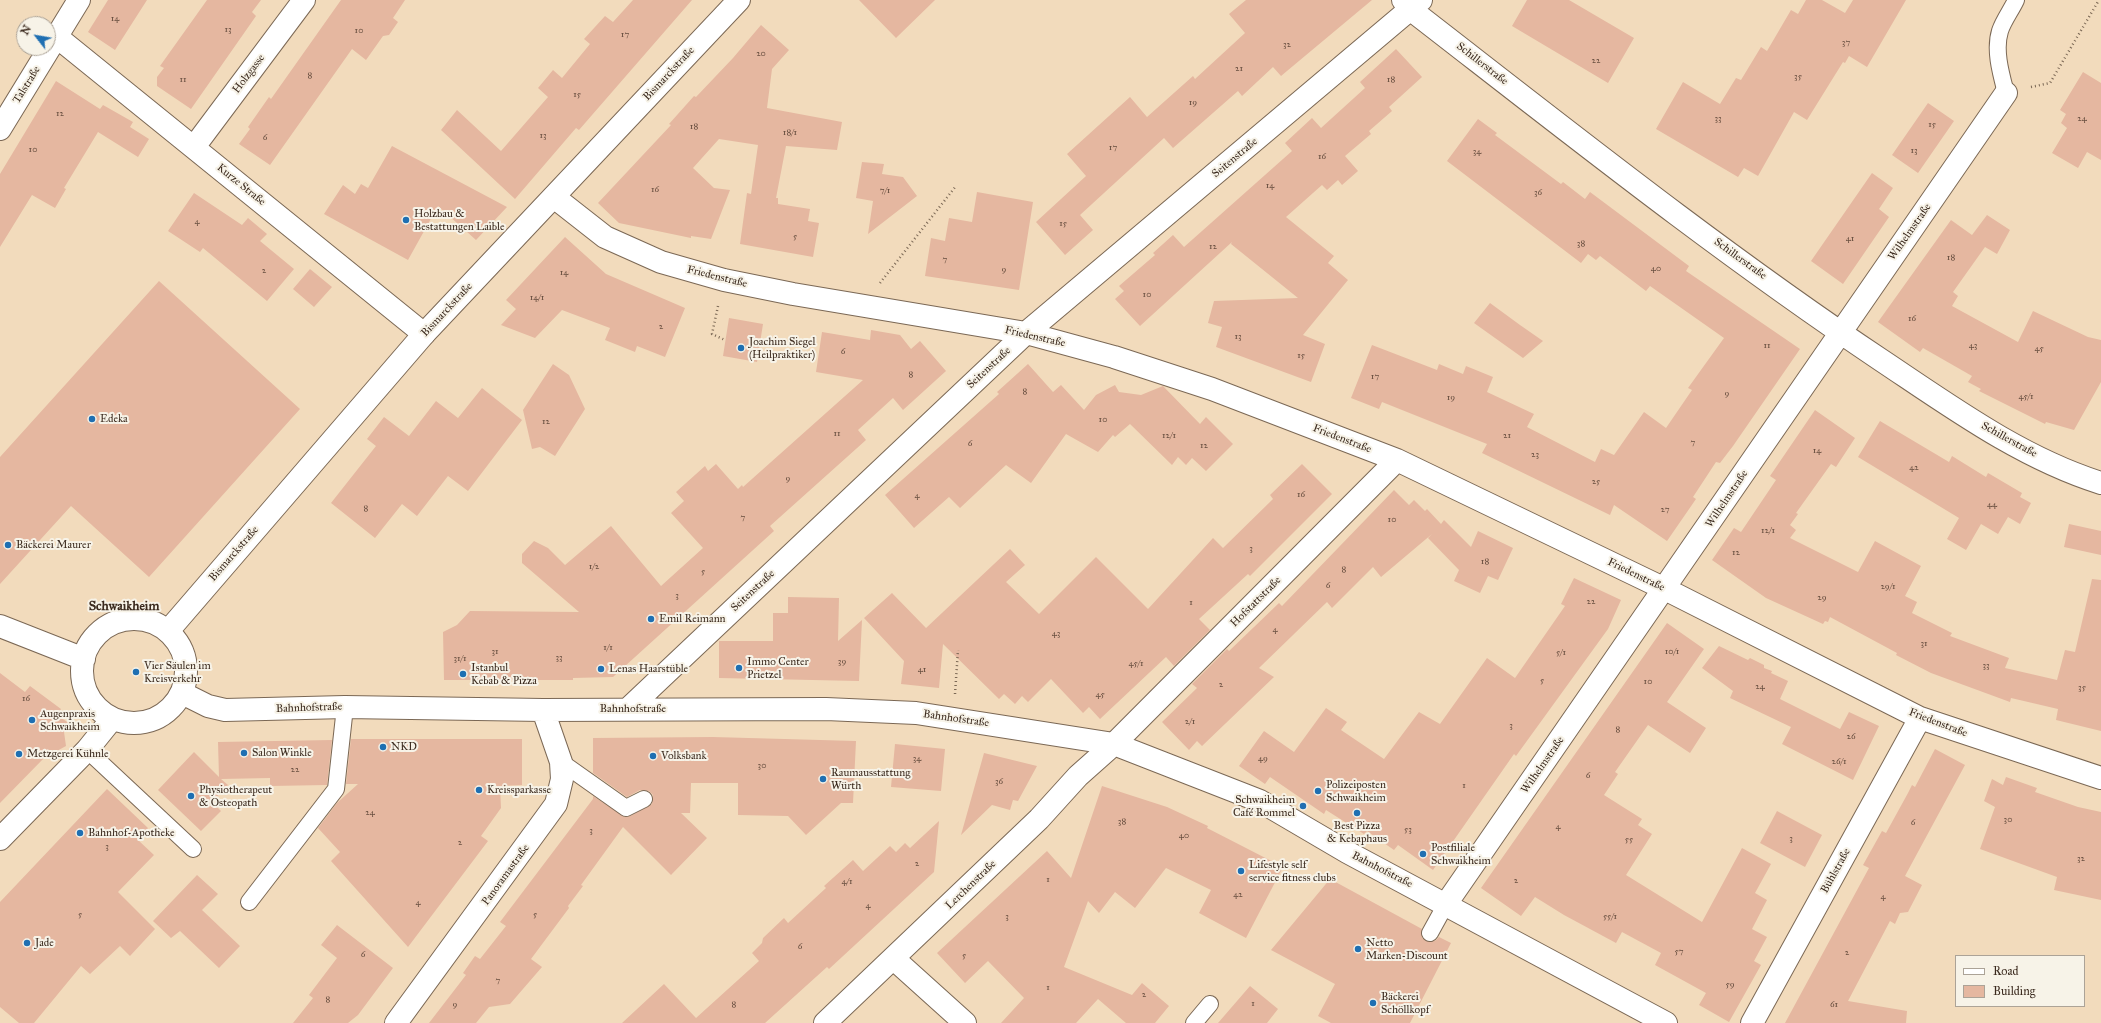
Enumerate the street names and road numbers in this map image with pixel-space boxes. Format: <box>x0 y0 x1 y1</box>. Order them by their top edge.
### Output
street label: Schillerstraße <box>1454 40 1510 88</box>
street label: Bismarckstraße <box>641 44 697 104</box>
street label: Holzgasse <box>230 52 268 96</box>
street label: Talstraße <box>10 64 44 106</box>
street label: Seitenstraße <box>1210 135 1260 181</box>
street label: Kurze Straße <box>214 161 268 209</box>
street label: Wilhelmstraße <box>1886 201 1934 263</box>
street label: Schillerstraße <box>1711 236 1769 282</box>
street label: Friedenstraße <box>686 263 748 291</box>
street label: Bismarckstraße <box>419 280 475 340</box>
street label: Friedenstraße <box>1003 324 1067 350</box>
street label: Seitenstraße <box>964 344 1014 392</box>
street label: Schillerstraße <box>1979 419 2039 461</box>
street label: Friedenstraße <box>1311 422 1373 456</box>
street label: Wilhelmstraße <box>1703 468 1751 530</box>
street label: Bismarckstraße <box>206 524 262 584</box>
street label: Friedenstraße <box>1605 556 1667 594</box>
street label: Seitenstraße <box>728 567 778 615</box>
street label: Hofstattstraße <box>1228 574 1284 630</box>
street label: Bahnhofstraße <box>276 700 342 716</box>
street label: Bahnhofstraße <box>600 702 666 716</box>
street label: Friedenstraße <box>1907 706 1969 740</box>
street label: Bahnhofstraße <box>922 708 990 730</box>
street label: Wilhelmstraße <box>1519 734 1567 796</box>
street label: Panoramastraße <box>480 842 532 908</box>
street label: Bühlstraße <box>1818 846 1854 896</box>
street label: Bahnhofstraße <box>1349 849 1415 891</box>
street label: Lerchenstraße <box>943 858 999 912</box>

